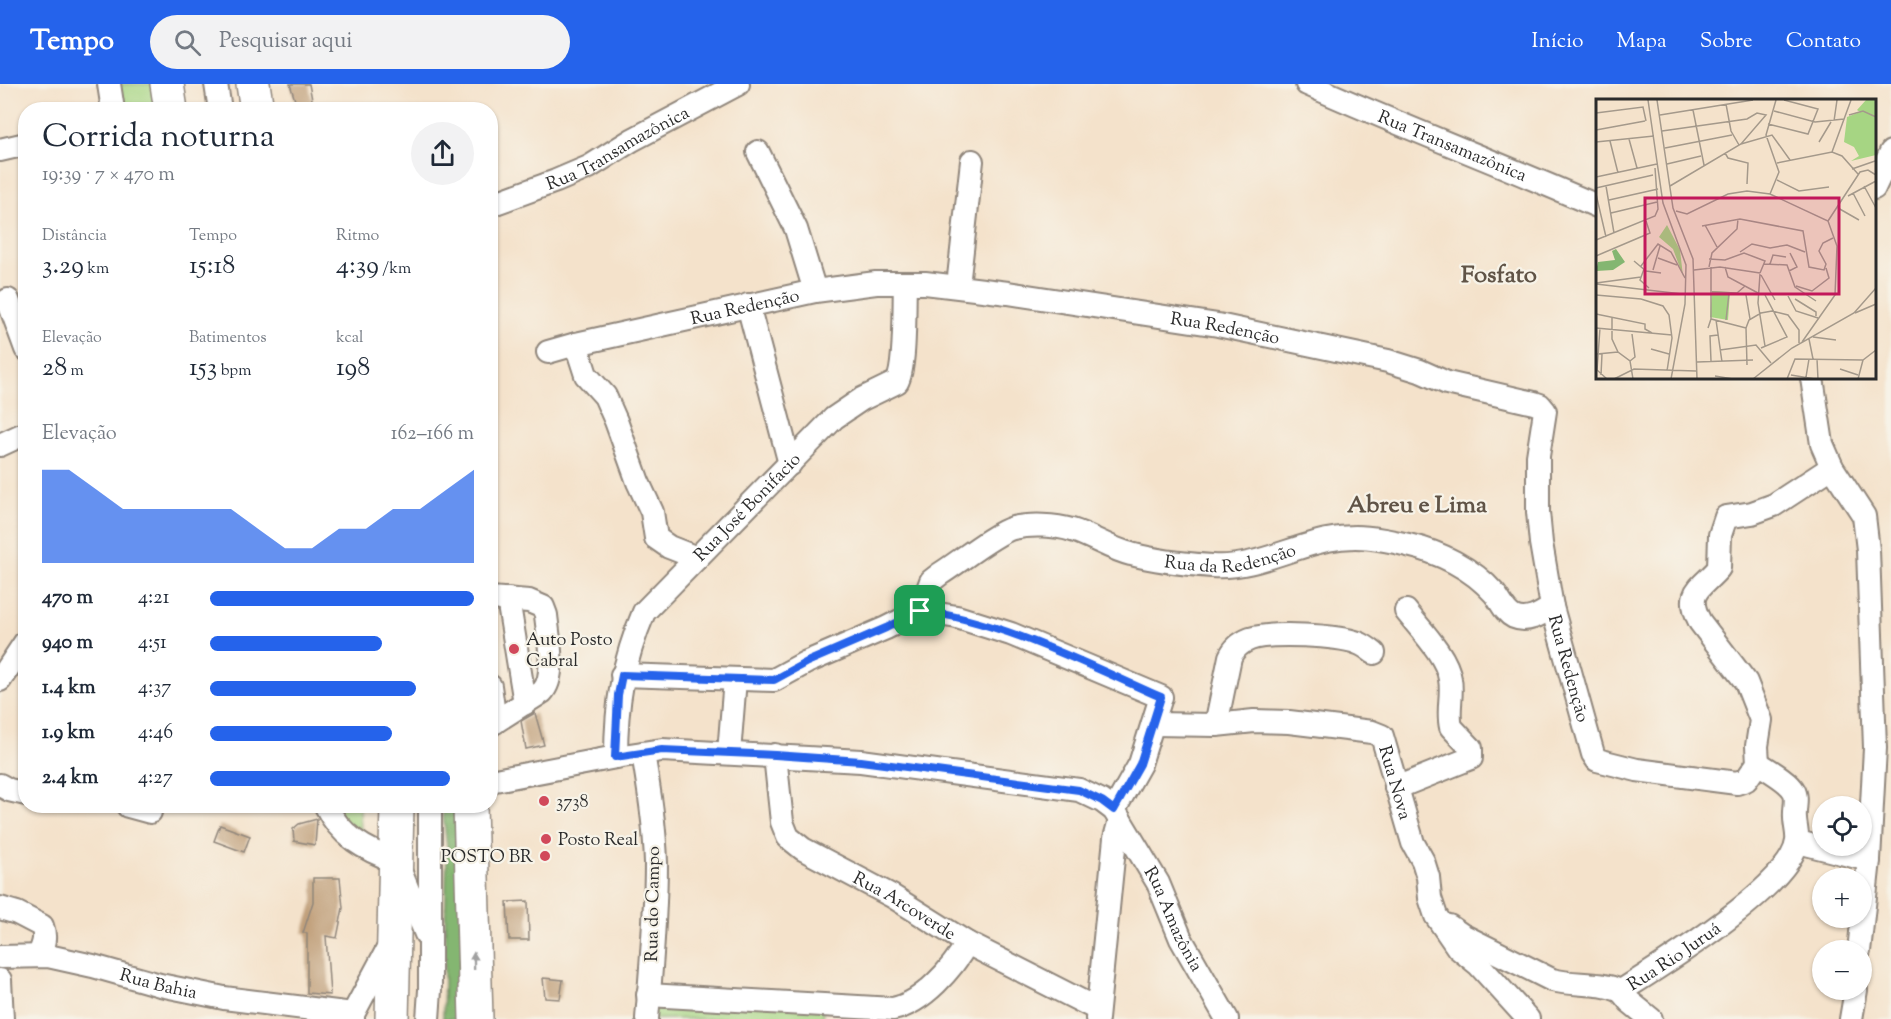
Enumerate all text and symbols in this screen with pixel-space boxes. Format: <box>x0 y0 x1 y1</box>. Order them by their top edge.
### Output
search box <box>150 15 570 69</box>
text: Tempo <box>30 22 114 62</box>
icon: search <box>171 26 204 59</box>
text: Pesquisar aqui <box>219 26 353 58</box>
text: Início <box>1532 27 1584 57</box>
text: Mapa <box>1617 27 1667 57</box>
text: Sobre <box>1700 27 1753 57</box>
text: Contato <box>1786 27 1861 57</box>
inset map <box>1596 99 1876 380</box>
street label: Rua Transamazônica <box>543 101 694 198</box>
street label: Rua Transamazônica <box>1373 105 1530 190</box>
text: Corrida noturna <box>42 114 275 162</box>
button: share <box>411 122 474 185</box>
text: 19:39 · 7 × 470 m <box>42 161 175 190</box>
text: Distância <box>42 225 107 248</box>
text: Tempo <box>189 225 237 248</box>
text: Ritmo <box>336 225 379 248</box>
text: 3.29 <box>42 248 84 285</box>
text: 15:18 <box>189 248 235 285</box>
text: 4:39 <box>336 248 379 285</box>
text: km <box>84 258 109 281</box>
text: /km <box>379 258 411 281</box>
district label: Fosfato <box>1461 259 1537 293</box>
street label: Rua Redenção <box>688 284 802 333</box>
street label: Rua Redenção <box>1168 307 1282 353</box>
text: Elevação <box>42 327 102 350</box>
text: Batimentos <box>189 327 267 350</box>
text: kcal <box>336 327 364 350</box>
text: 28 <box>42 350 67 387</box>
text: 153 <box>189 350 217 387</box>
text: 198 <box>336 350 370 387</box>
text: m <box>67 360 84 383</box>
text: bpm <box>217 360 251 383</box>
text: Elevação <box>42 420 117 449</box>
text: 162–166 m <box>391 420 474 449</box>
street label: Rua José Bonifacio <box>689 448 808 569</box>
district label: Abreu e Lima <box>1347 489 1488 523</box>
street label: Rua da Redenção <box>1163 539 1300 581</box>
text: 470 m <box>42 584 93 613</box>
text: 4:21 <box>138 584 169 613</box>
pin <box>894 585 945 636</box>
icon: arrive <box>903 594 936 627</box>
street label: Rua Redenção <box>1540 612 1595 726</box>
place label: Auto Posto Cabral <box>526 628 613 675</box>
text: 940 m <box>42 629 93 658</box>
text: 4:51 <box>138 629 167 658</box>
marker: Auto Posto Cabral <box>507 642 521 656</box>
text: 1.4 km <box>42 674 96 703</box>
text: 4:37 <box>138 674 171 703</box>
text: 1.9 km <box>42 719 95 748</box>
text: 4:46 <box>138 719 173 748</box>
street label: Rua Nova <box>1370 743 1417 823</box>
text: 2.4 km <box>42 764 98 793</box>
text: 4:27 <box>138 764 173 793</box>
place label: 3738 <box>556 790 589 816</box>
marker: 3738 <box>537 794 551 808</box>
map controls <box>1812 796 1872 1000</box>
button: locate <box>1812 796 1872 856</box>
place label: Posto Real <box>558 828 638 854</box>
marker: Posto Real <box>539 832 553 846</box>
place label: POSTO BR <box>441 845 533 871</box>
street label: Rua do Campo <box>640 846 668 962</box>
marker: POSTO BR <box>538 849 552 863</box>
street label: Rua Amazônia <box>1136 862 1208 977</box>
street label: Rua Arcoverde <box>848 867 960 948</box>
button: + <box>1812 868 1872 928</box>
street label: Rua Rio Juruá <box>1623 917 1727 999</box>
button: − <box>1812 940 1872 1000</box>
one-way arrow <box>469 951 479 970</box>
street label: Rua Bahia <box>116 963 199 1007</box>

